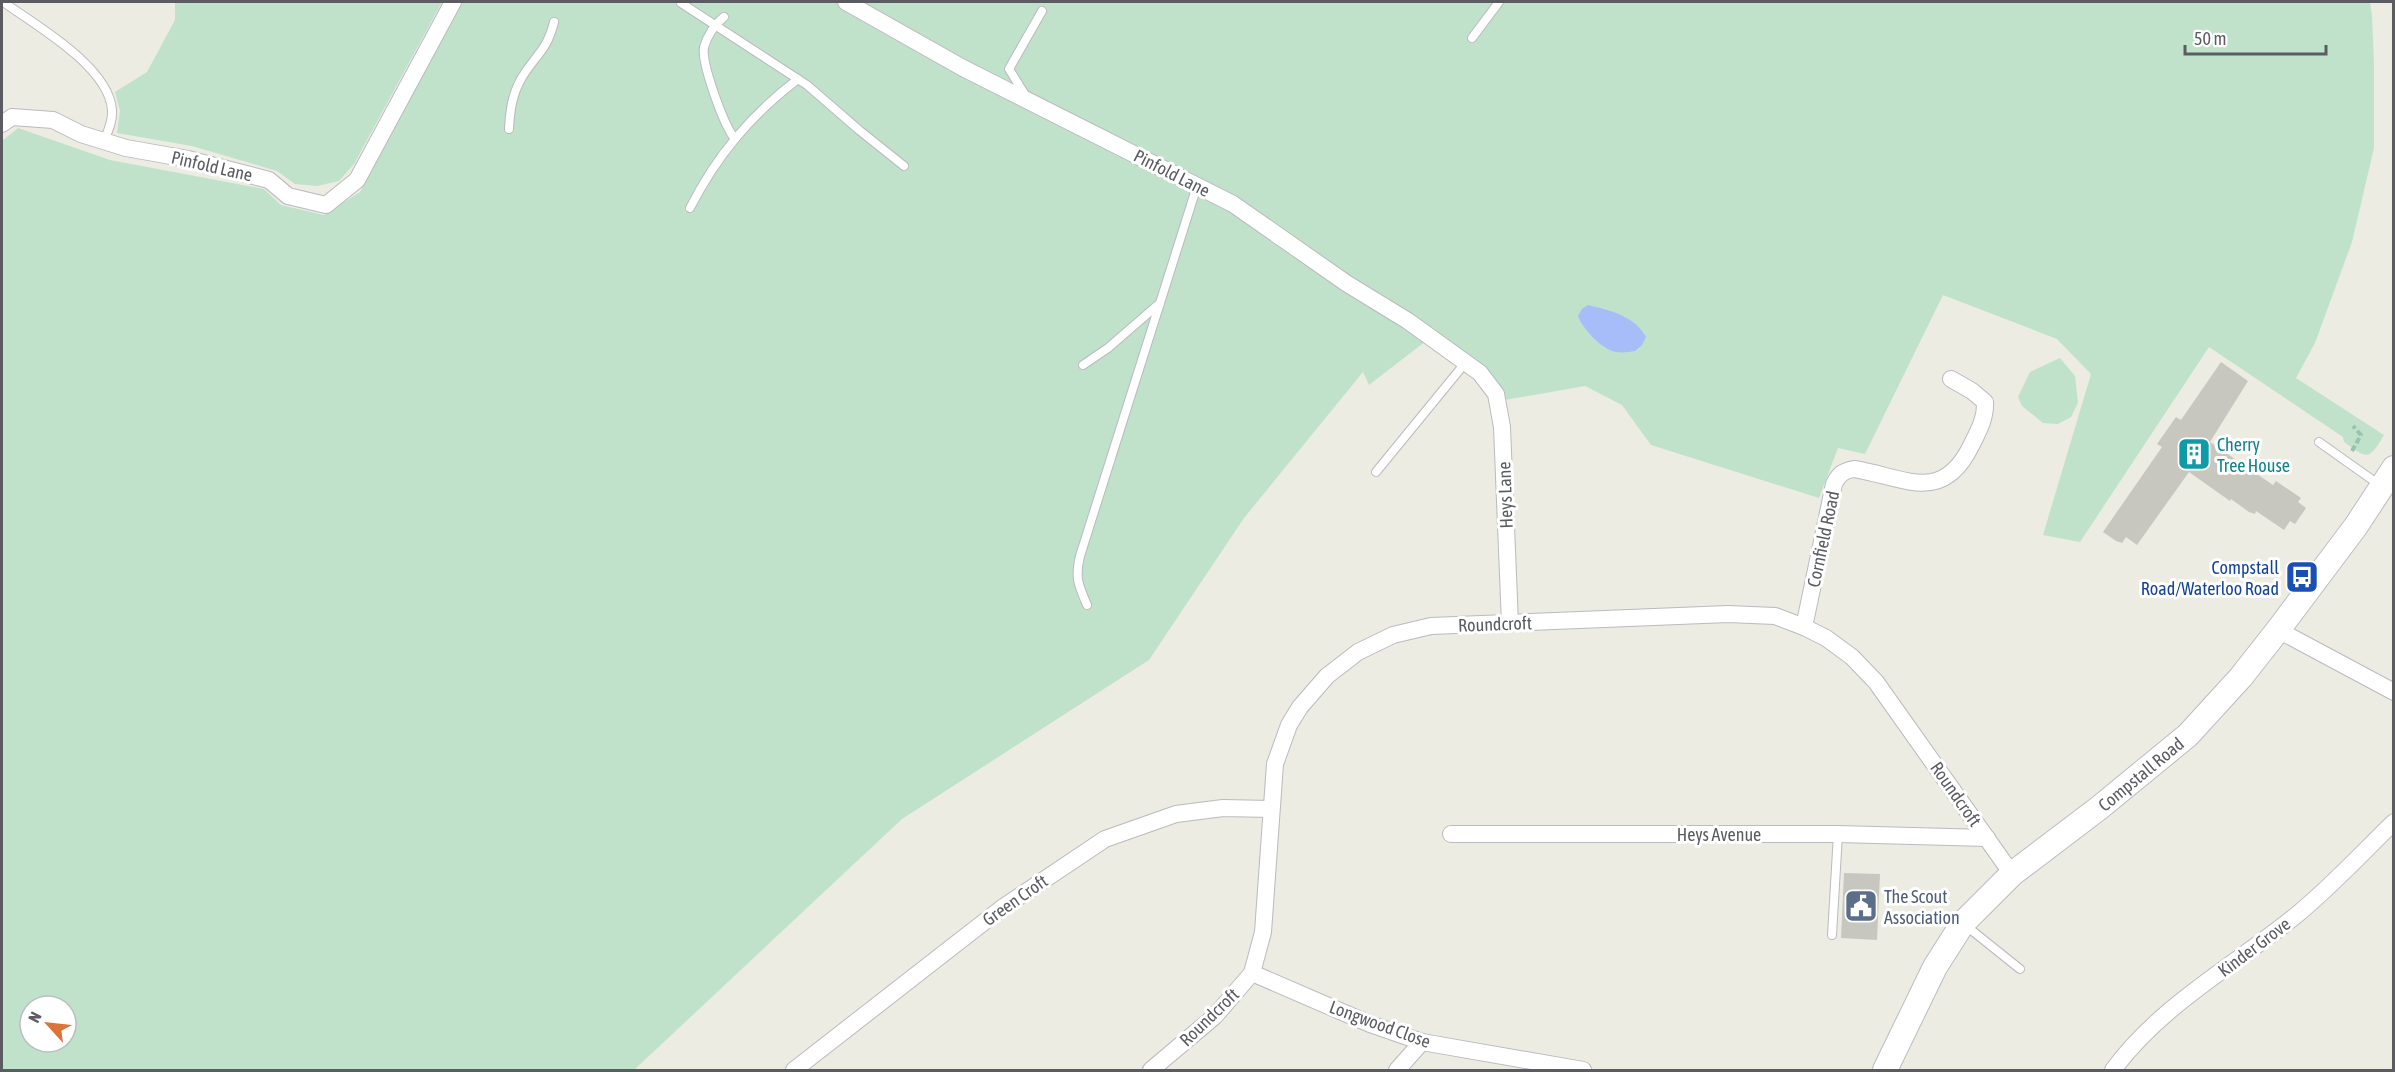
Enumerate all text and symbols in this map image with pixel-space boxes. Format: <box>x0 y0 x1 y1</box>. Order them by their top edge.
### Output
scale bar <box>2185 18 2326 56</box>
text: 50 m <box>2194 28 2226 49</box>
street label: Pinfold Lane <box>1130 145 1214 201</box>
street label: Pinfold Lane <box>169 146 255 186</box>
place label: Cherry Tree House <box>2217 434 2290 476</box>
building icon: Cherry Tree House <box>2176 436 2212 472</box>
street label: Heys Lane <box>1493 461 1517 529</box>
street label: Cornfield Road <box>1803 489 1843 589</box>
place label: Compstall Road/Waterloo Road <box>2141 557 2279 599</box>
bus stop icon: Compstall Road/Waterloo Road <box>2284 559 2320 595</box>
street label: Roundcroft <box>1458 612 1532 636</box>
street label: Compstall Road <box>2094 733 2188 815</box>
street label: Roundcroft <box>1926 758 1986 830</box>
street label: Heys Avenue <box>1677 824 1761 845</box>
street label: Green Croft <box>979 870 1051 930</box>
place label: The Scout Association <box>1884 886 1960 928</box>
public building icon: The Scout Association <box>1843 888 1879 924</box>
street label: Kinder Grove <box>2214 913 2294 981</box>
street label: Roundcroft <box>1175 984 1243 1050</box>
north arrow <box>18 994 78 1054</box>
street label: Longwood Close <box>1327 996 1433 1052</box>
text: N <box>24 1009 45 1025</box>

